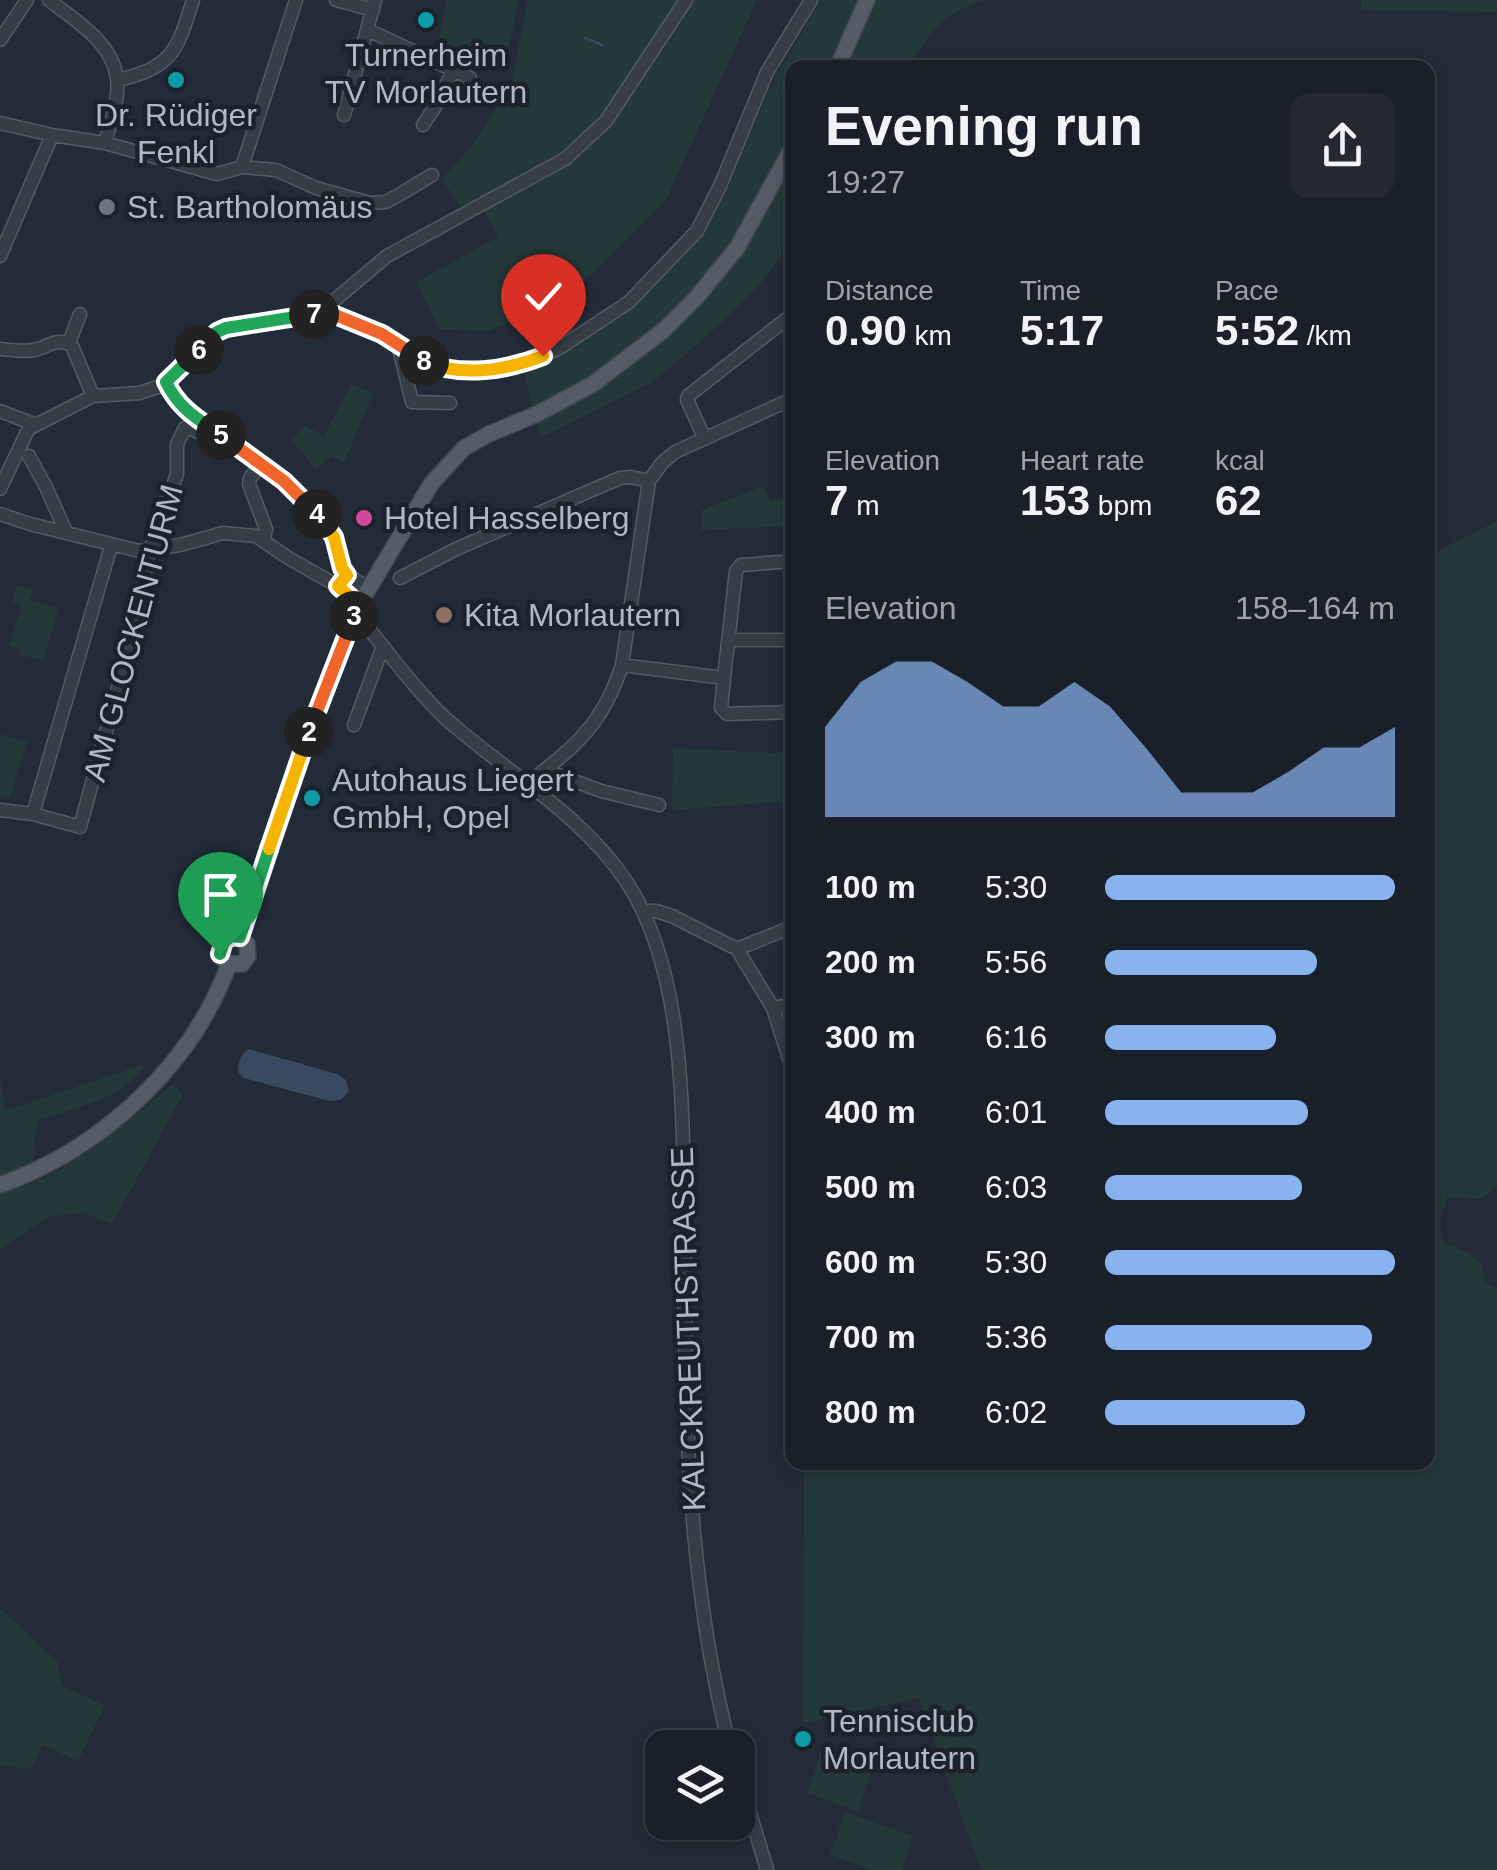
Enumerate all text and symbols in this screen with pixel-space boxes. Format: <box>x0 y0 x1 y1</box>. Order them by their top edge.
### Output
marker: Turnerheim TV Morlautern <box>415 9 437 31</box>
place label: Turnerheim TV Morlautern <box>325 37 527 110</box>
marker: Dr. Rüdiger Fenkl <box>165 69 187 91</box>
button: share <box>1290 93 1395 198</box>
text: Evening run <box>825 95 1143 157</box>
place label: Dr. Rüdiger Fenkl <box>95 97 257 170</box>
text: 19:27 <box>825 164 905 200</box>
place label: St. Bartholomäus <box>127 189 372 225</box>
marker: St. Bartholomäus <box>96 196 118 218</box>
pin <box>501 254 586 357</box>
icon: check <box>516 269 571 324</box>
text: Distance <box>825 275 934 306</box>
text: Time <box>1020 275 1081 306</box>
text: Pace <box>1215 275 1279 306</box>
pin: 7 <box>289 289 339 339</box>
text: 7 <box>306 298 322 329</box>
text: 0.90 <box>825 307 907 354</box>
text: 5:17 <box>1020 307 1104 354</box>
text: 5:52 <box>1215 307 1299 354</box>
text: km <box>907 320 952 351</box>
text: /km <box>1299 320 1352 351</box>
pin: 6 <box>174 325 224 375</box>
text: 6 <box>191 334 207 365</box>
pin: 8 <box>399 336 449 386</box>
text: 8 <box>416 345 432 376</box>
pin: 5 <box>196 410 246 460</box>
text: 5 <box>213 419 229 450</box>
text: Elevation <box>825 445 940 476</box>
text: Heart rate <box>1020 445 1145 476</box>
text: kcal <box>1215 445 1265 476</box>
text: 7 <box>825 477 848 524</box>
text: 153 <box>1020 477 1090 524</box>
text: 62 <box>1215 477 1262 524</box>
street label: AM GLOCKENTURM <box>76 481 190 785</box>
pin: 4 <box>292 489 342 539</box>
text: m <box>848 490 879 521</box>
text: bpm <box>1090 490 1152 521</box>
text: 4 <box>309 498 325 529</box>
place label: Hotel Hasselberg <box>384 500 629 536</box>
marker: Hotel Hasselberg <box>353 507 375 529</box>
text: Elevation <box>825 590 957 626</box>
text: 158–164 m <box>1235 590 1395 626</box>
pin: 3 <box>329 591 379 641</box>
place label: Kita Morlautern <box>464 597 681 633</box>
text: 3 <box>346 600 362 631</box>
marker: Kita Morlautern <box>433 604 455 626</box>
pin: 2 <box>284 707 334 757</box>
text: 2 <box>301 716 317 747</box>
place label: Autohaus Liegert GmbH, Opel <box>332 762 574 835</box>
marker: Autohaus Liegert GmbH, Opel <box>301 787 323 809</box>
pin <box>178 852 263 955</box>
icon: arrive <box>193 867 248 922</box>
text: 100 m <box>825 869 916 905</box>
text: 5:30 <box>985 869 1047 905</box>
text: 200 m <box>825 944 916 980</box>
text: 5:56 <box>985 944 1047 980</box>
text: 300 m <box>825 1019 916 1055</box>
text: 6:16 <box>985 1019 1047 1055</box>
text: 400 m <box>825 1094 916 1130</box>
text: 6:01 <box>985 1094 1047 1130</box>
street label: KALCKREUTHSTRASSE <box>664 1146 712 1512</box>
text: 500 m <box>825 1169 916 1205</box>
text: 6:03 <box>985 1169 1047 1205</box>
text: 600 m <box>825 1244 916 1280</box>
text: 5:30 <box>985 1244 1047 1280</box>
text: 700 m <box>825 1319 916 1355</box>
text: 5:36 <box>985 1319 1047 1355</box>
text: 800 m <box>825 1394 916 1430</box>
text: 6:02 <box>985 1394 1047 1430</box>
place label: Tennisclub Morlautern <box>823 1703 976 1776</box>
marker: Tennisclub Morlautern <box>792 1728 814 1750</box>
map controls <box>645 1730 755 1840</box>
button: layers <box>645 1730 755 1840</box>

